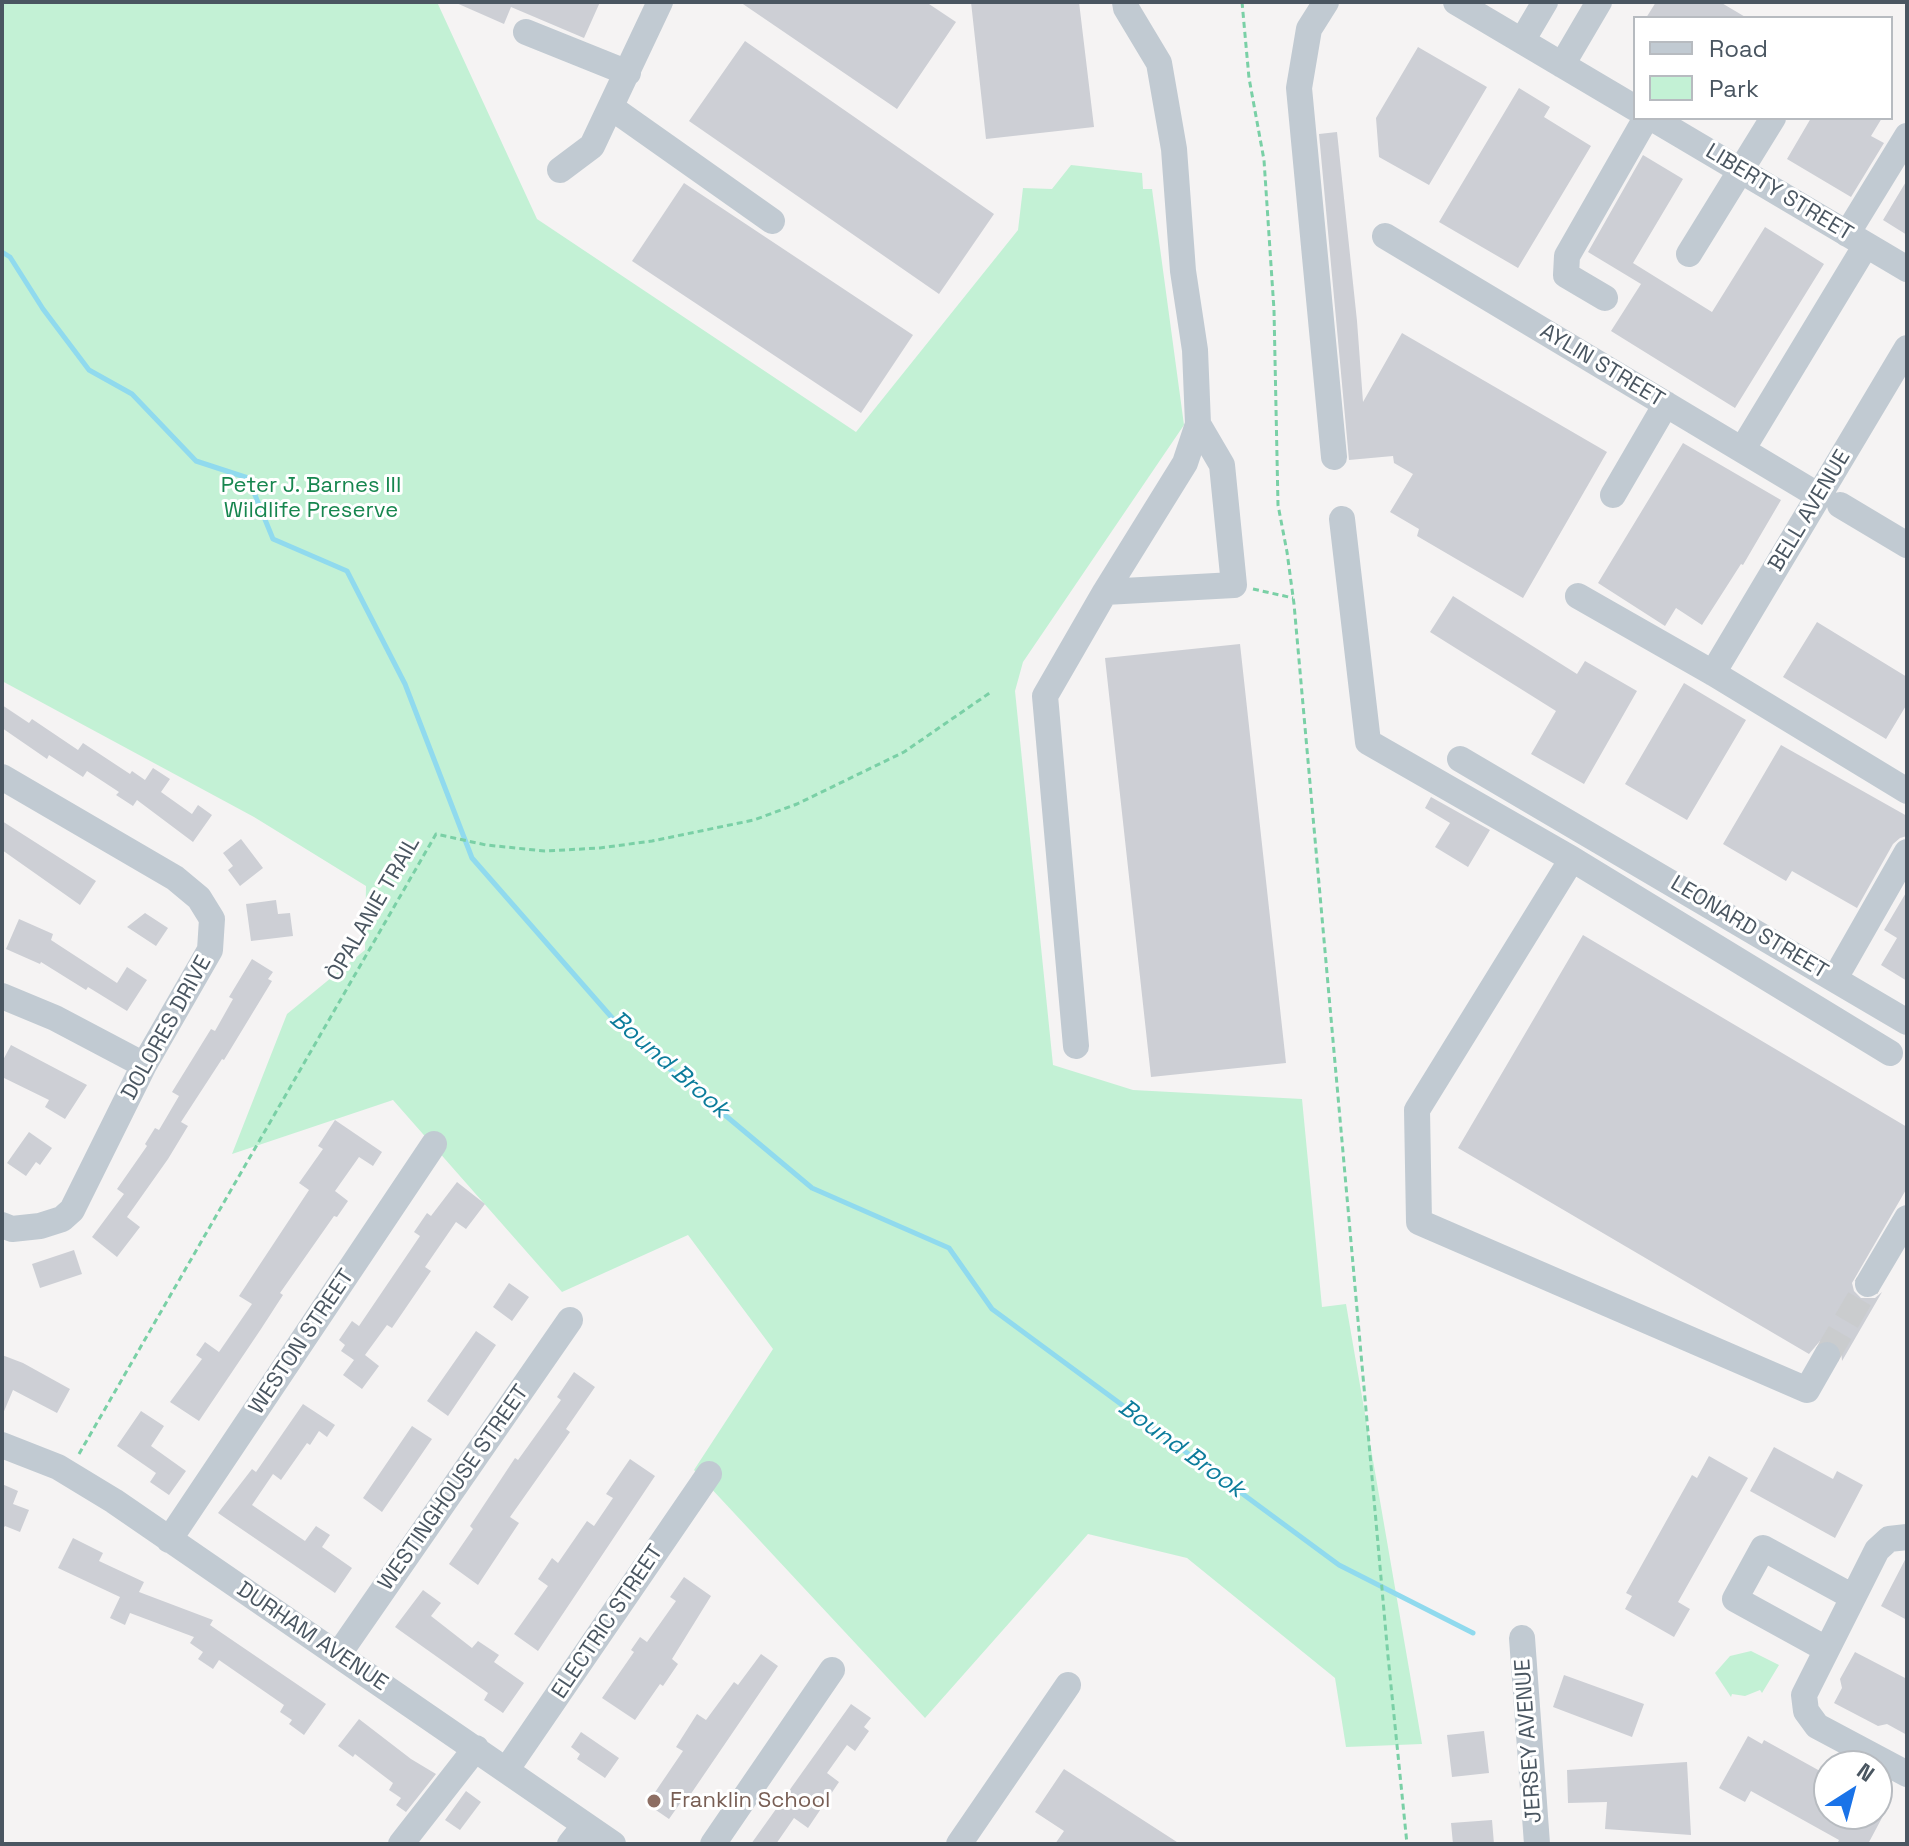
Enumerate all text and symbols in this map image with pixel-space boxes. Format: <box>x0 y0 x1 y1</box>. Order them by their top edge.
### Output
legend <box>1633 16 1893 120</box>
text: Road <box>1709 33 1768 64</box>
text: Park <box>1709 73 1759 104</box>
street label: LIBERTY STREET <box>1700 139 1858 247</box>
street label: AYLIN STREET <box>1535 318 1669 414</box>
street label: BELL AVENUE <box>1763 446 1857 576</box>
park label: Peter J. Barnes III Wildlife Preserve <box>221 473 401 524</box>
street label: ÒPALANIE TRAIL <box>322 832 426 986</box>
street label: LEONARD STREET <box>1665 871 1833 985</box>
street label: DOLORES DRIVE <box>116 951 218 1105</box>
water label: Bound Brook <box>603 1005 735 1125</box>
street label: WESTON STREET <box>244 1265 360 1419</box>
street label: WESTINGHOUSE STREET <box>373 1380 535 1596</box>
water label: Bound Brook <box>1112 1394 1250 1504</box>
street label: ELECTRIC STREET <box>547 1540 669 1704</box>
street label: DURHAM AVENUE <box>231 1577 393 1697</box>
street label: JERSEY AVENUE <box>1510 1658 1548 1824</box>
north arrow <box>1813 1750 1893 1830</box>
text: N <box>1852 1757 1880 1788</box>
place label: Franklin School <box>670 1788 830 1814</box>
marker: Franklin School <box>645 1792 663 1810</box>

